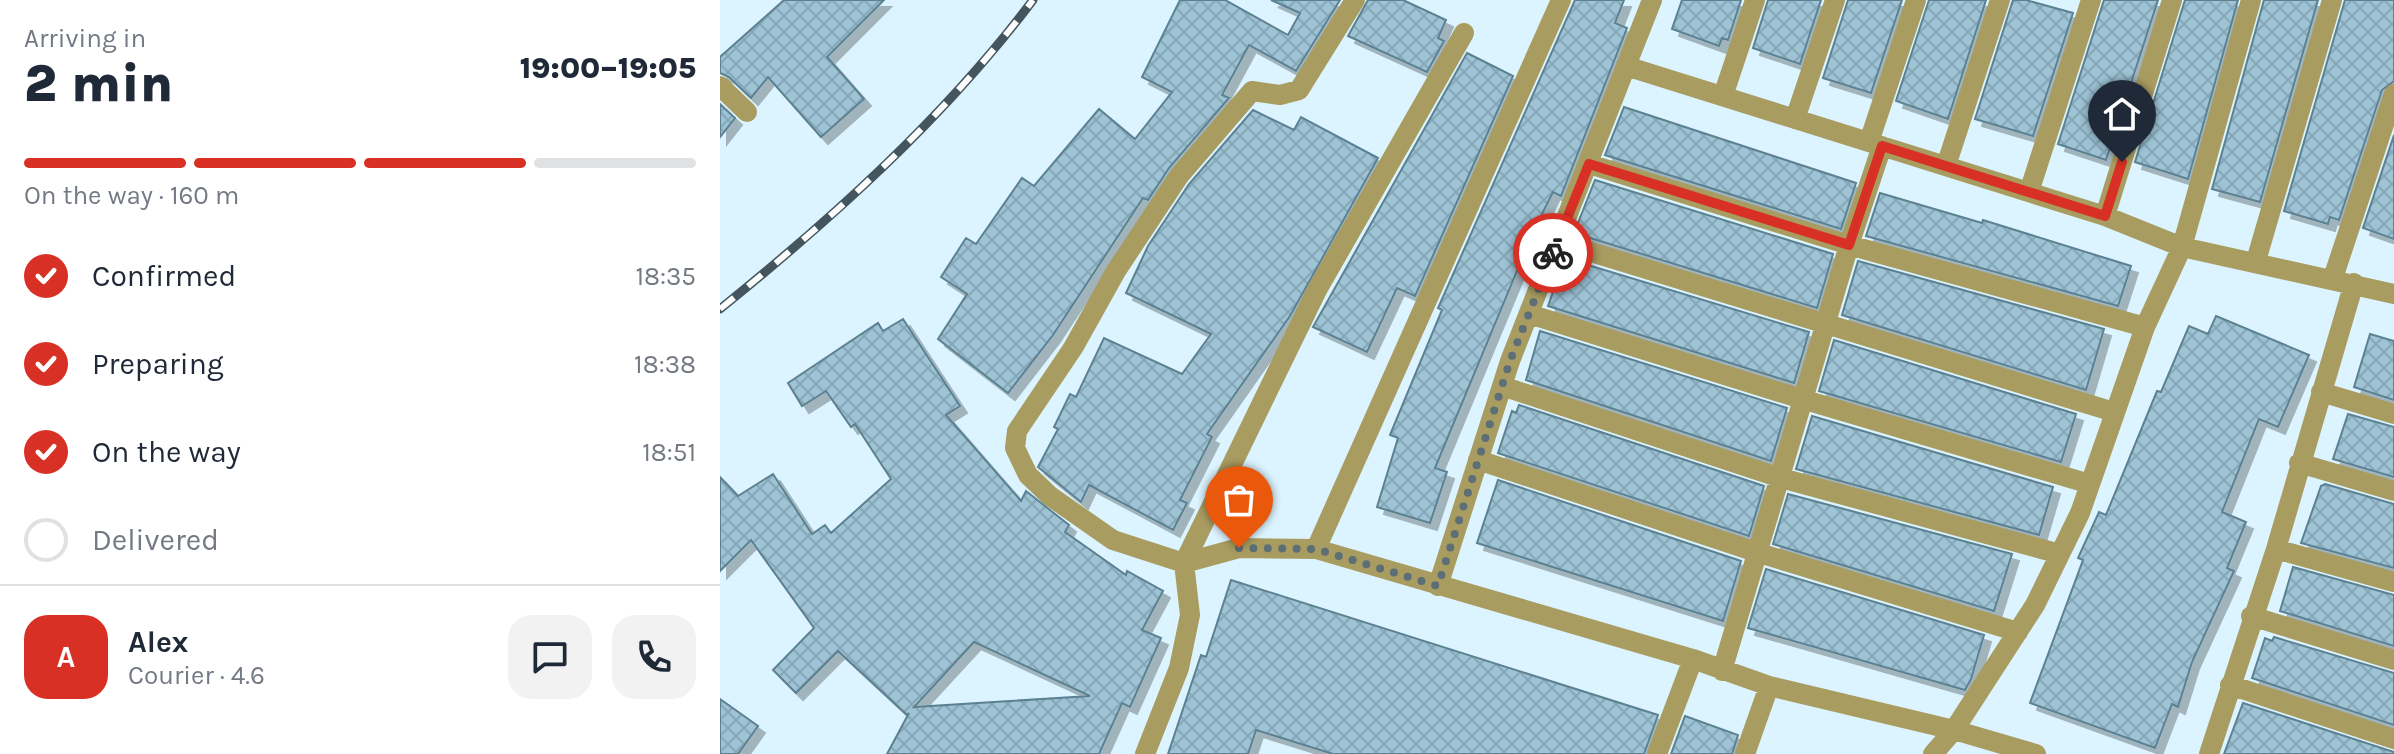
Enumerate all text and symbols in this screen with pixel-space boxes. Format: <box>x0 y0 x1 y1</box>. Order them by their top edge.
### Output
text: Arriving in <box>24 23 146 54</box>
text: 19:00–19:05 <box>520 50 696 86</box>
text: 2 min <box>24 53 173 114</box>
pin <box>2088 80 2156 162</box>
icon: home <box>2100 92 2144 136</box>
text: On the way · 160 m <box>24 180 239 211</box>
courier <box>1513 213 1593 293</box>
icon: bike <box>1531 231 1575 275</box>
icon: check <box>24 254 68 298</box>
text: Confirmed <box>92 258 236 294</box>
text: 18:35 <box>635 261 696 292</box>
icon: check <box>24 342 68 386</box>
text: Preparing <box>92 346 224 382</box>
text: 18:38 <box>634 349 696 380</box>
icon: check <box>24 430 68 474</box>
text: On the way <box>92 434 241 470</box>
text: 18:51 <box>642 437 696 468</box>
pin <box>1205 466 1273 548</box>
icon: bag <box>1217 478 1261 522</box>
text: Delivered <box>92 522 219 558</box>
button: chat <box>508 615 592 699</box>
button: phone <box>612 615 696 699</box>
text: Alex <box>128 624 188 660</box>
text: A <box>57 639 75 675</box>
text: Courier · 4.6 <box>128 660 265 691</box>

